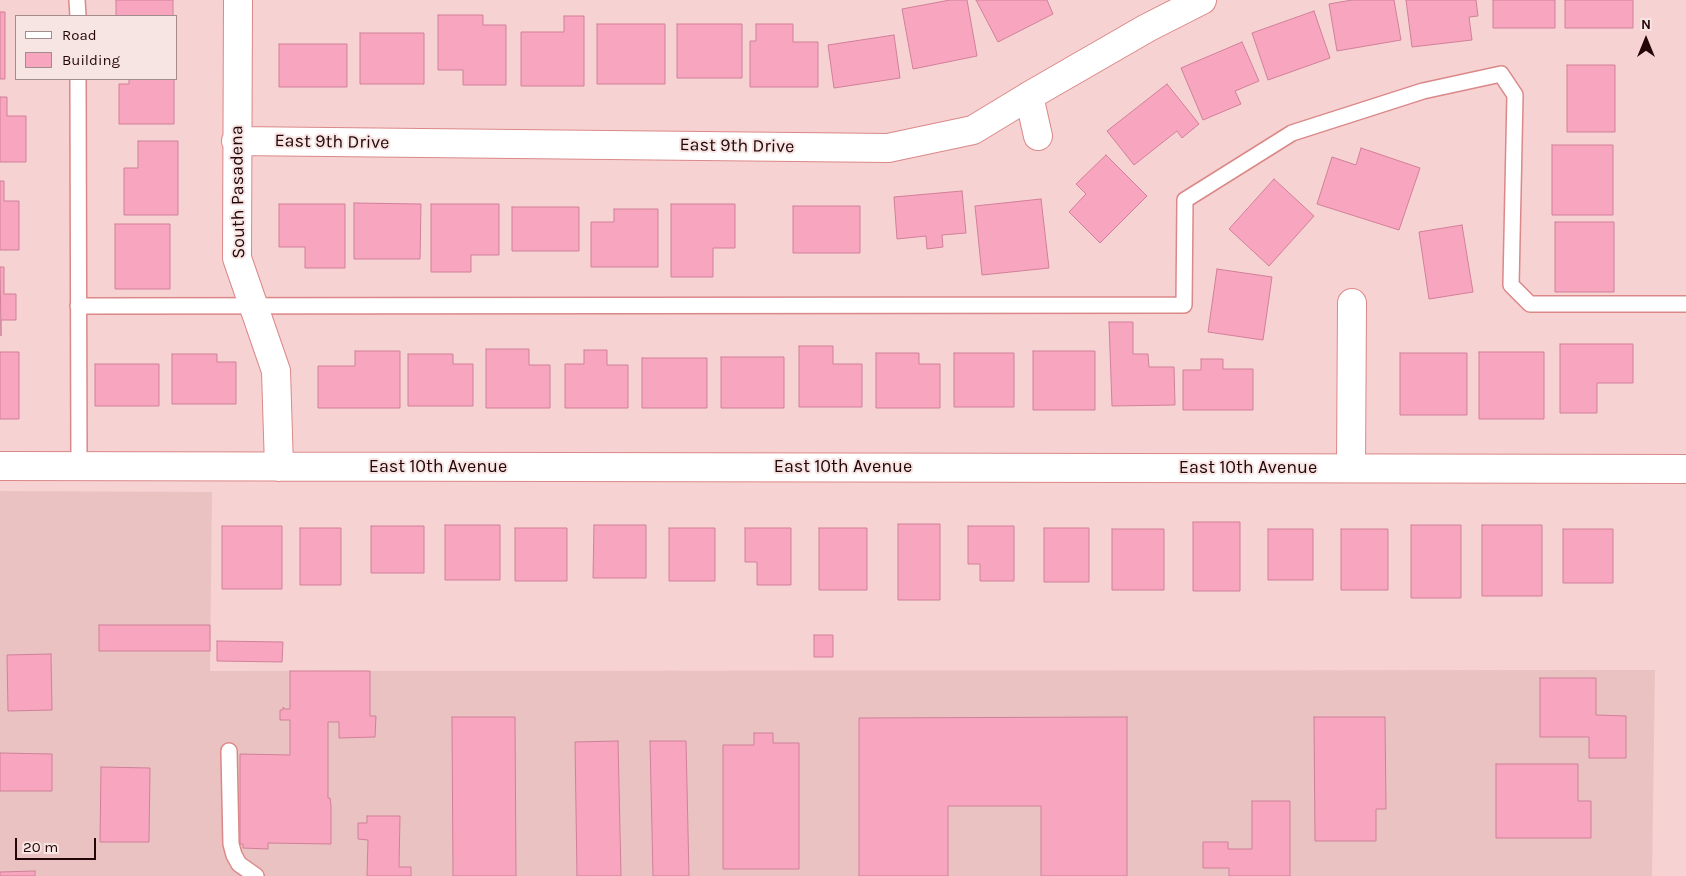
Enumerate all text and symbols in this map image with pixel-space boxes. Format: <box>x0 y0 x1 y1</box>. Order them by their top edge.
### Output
legend <box>15 15 178 80</box>
north arrow <box>1621 15 1671 65</box>
text: N <box>1641 16 1651 33</box>
text: Road <box>62 26 97 44</box>
text: Building <box>62 51 120 69</box>
street label: South Pasadena <box>226 125 250 259</box>
street label: East 9th Drive <box>274 130 390 154</box>
street label: East 9th Drive <box>679 134 795 158</box>
street label: East 10th Avenue <box>369 456 507 478</box>
street label: East 10th Avenue <box>774 456 912 478</box>
street label: East 10th Avenue <box>1179 457 1317 479</box>
scale bar <box>18 828 99 860</box>
text: 20 m <box>23 838 58 856</box>

